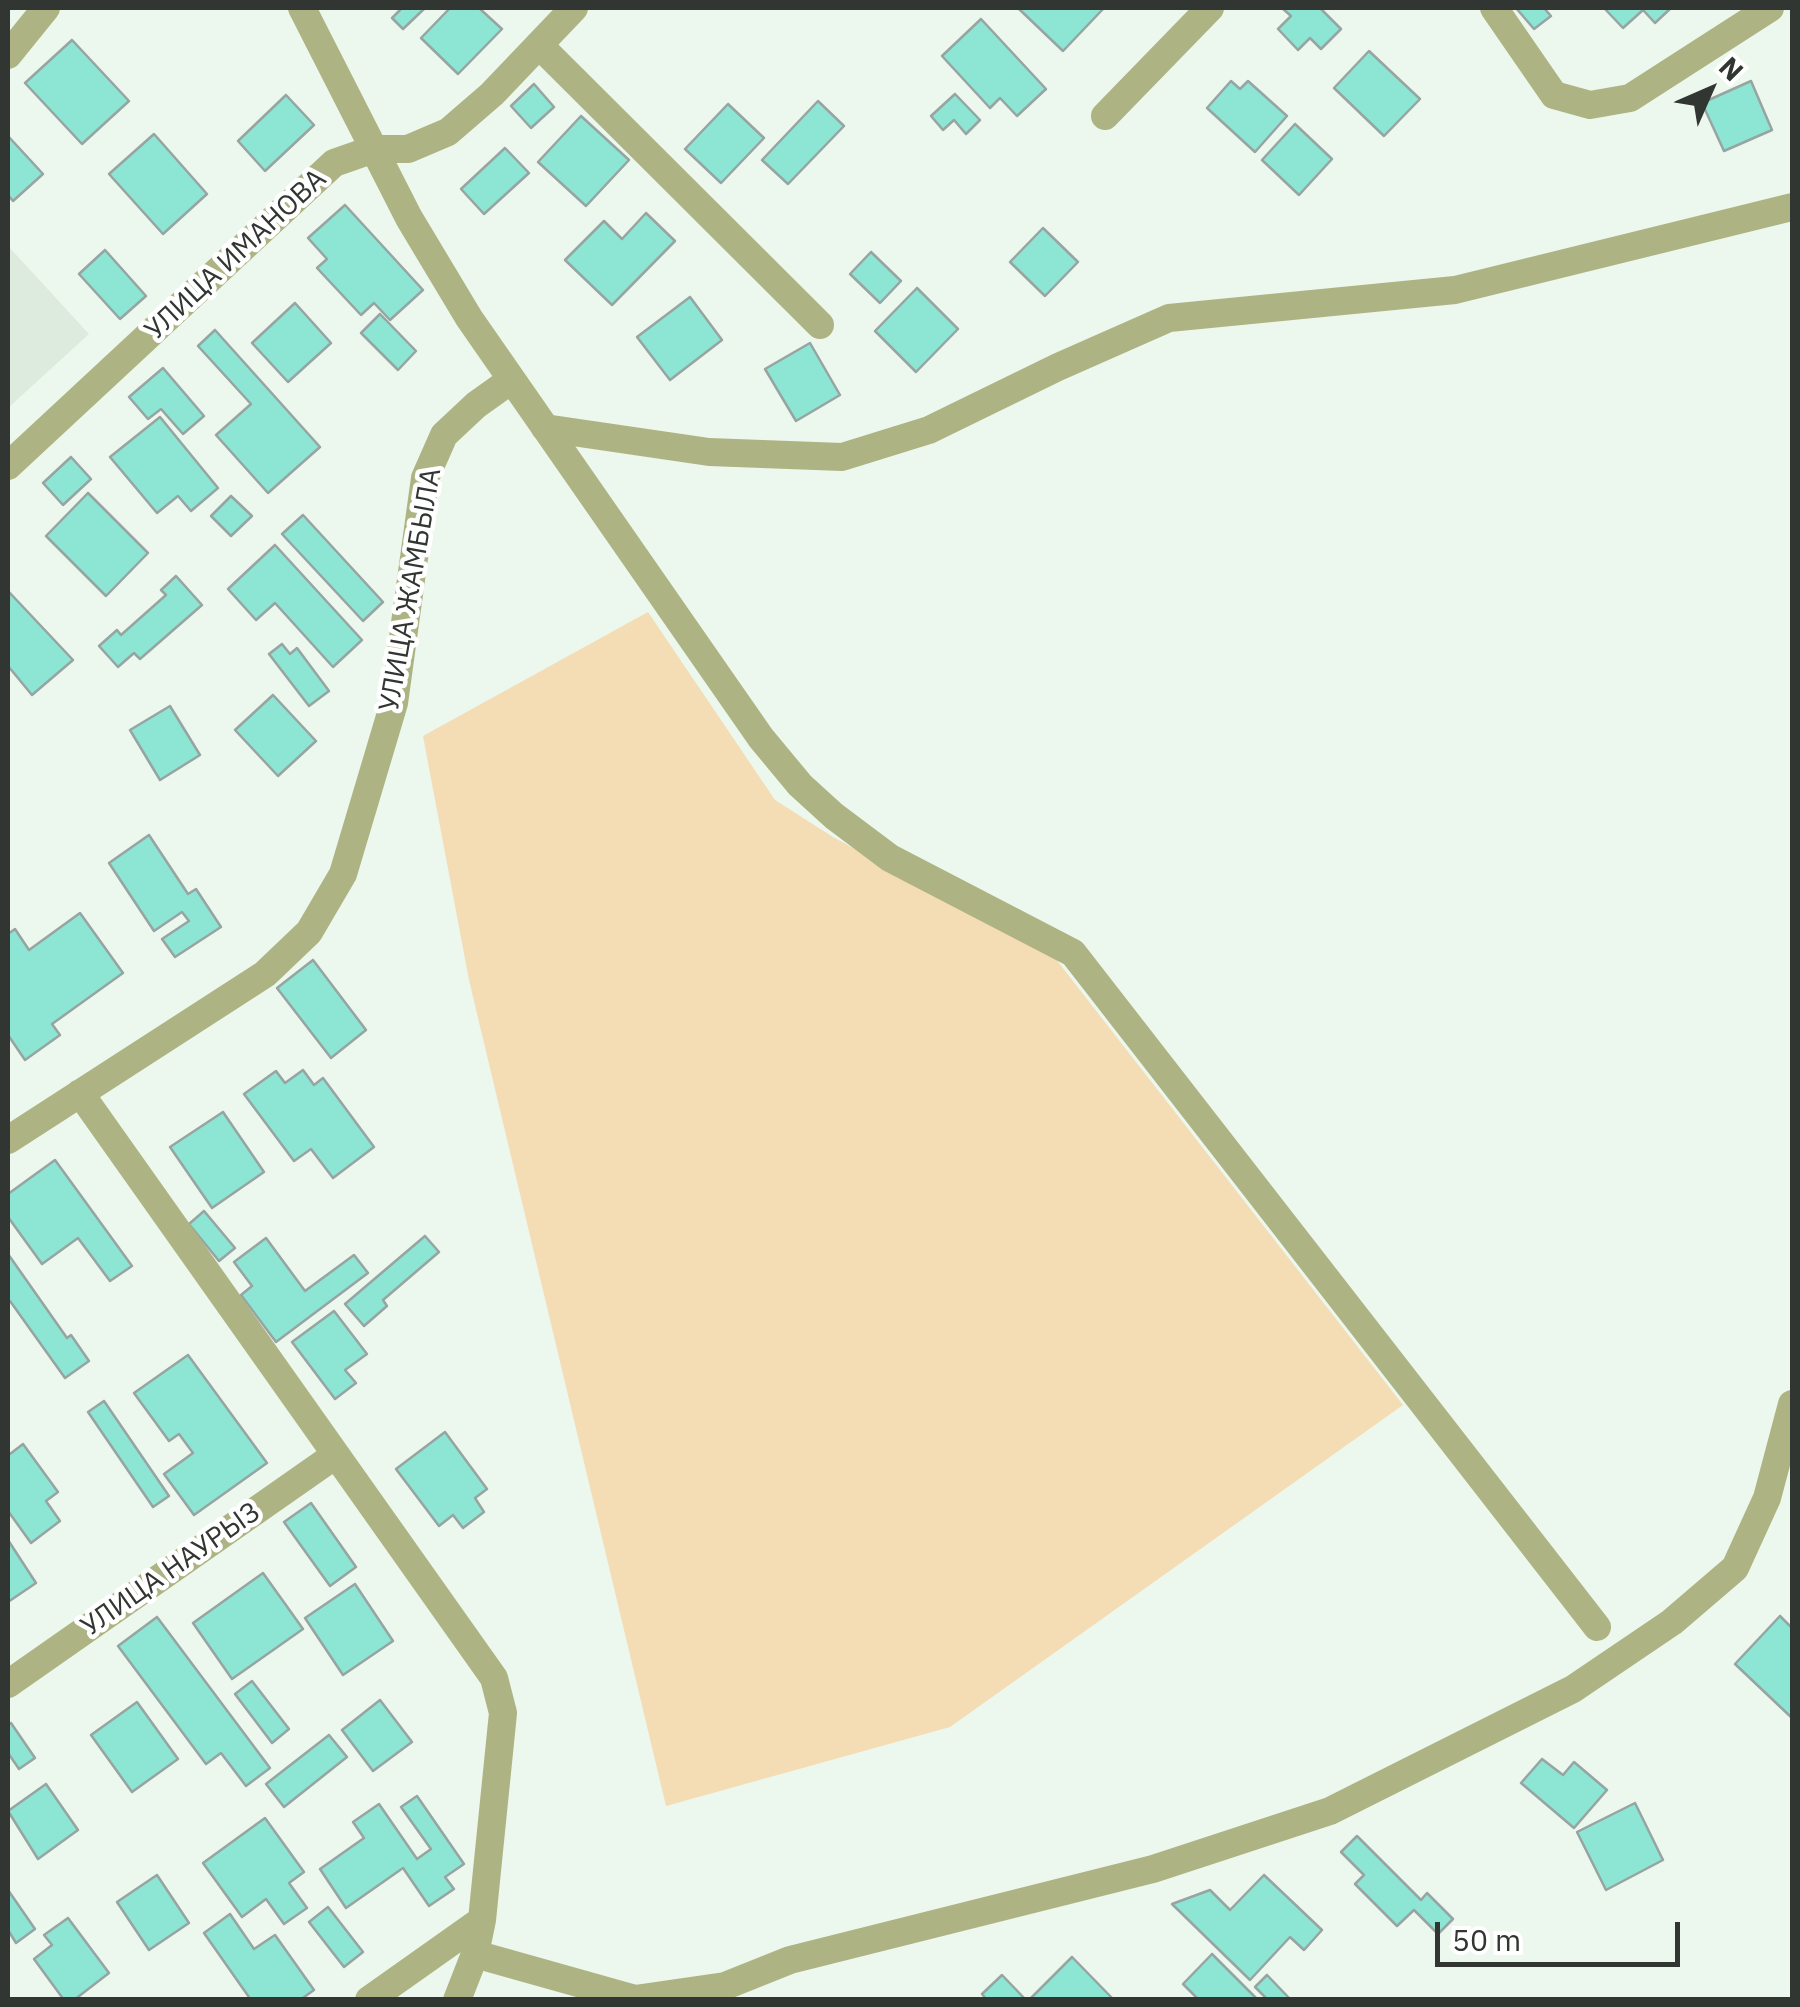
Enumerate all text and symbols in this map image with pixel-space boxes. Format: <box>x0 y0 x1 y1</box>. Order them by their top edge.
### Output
north arrow <box>1660 40 1760 140</box>
text: N <box>1711 48 1752 89</box>
street label: УЛИЦА ИМАНОВА <box>139 162 333 348</box>
street label: УЛИЦА ЖАМБЫЛА <box>373 466 449 714</box>
street label: УЛИЦА НАУРЫЗ <box>75 1496 267 1644</box>
scale bar <box>1440 1902 1685 1964</box>
text: 50 m <box>1452 1920 1521 1959</box>

